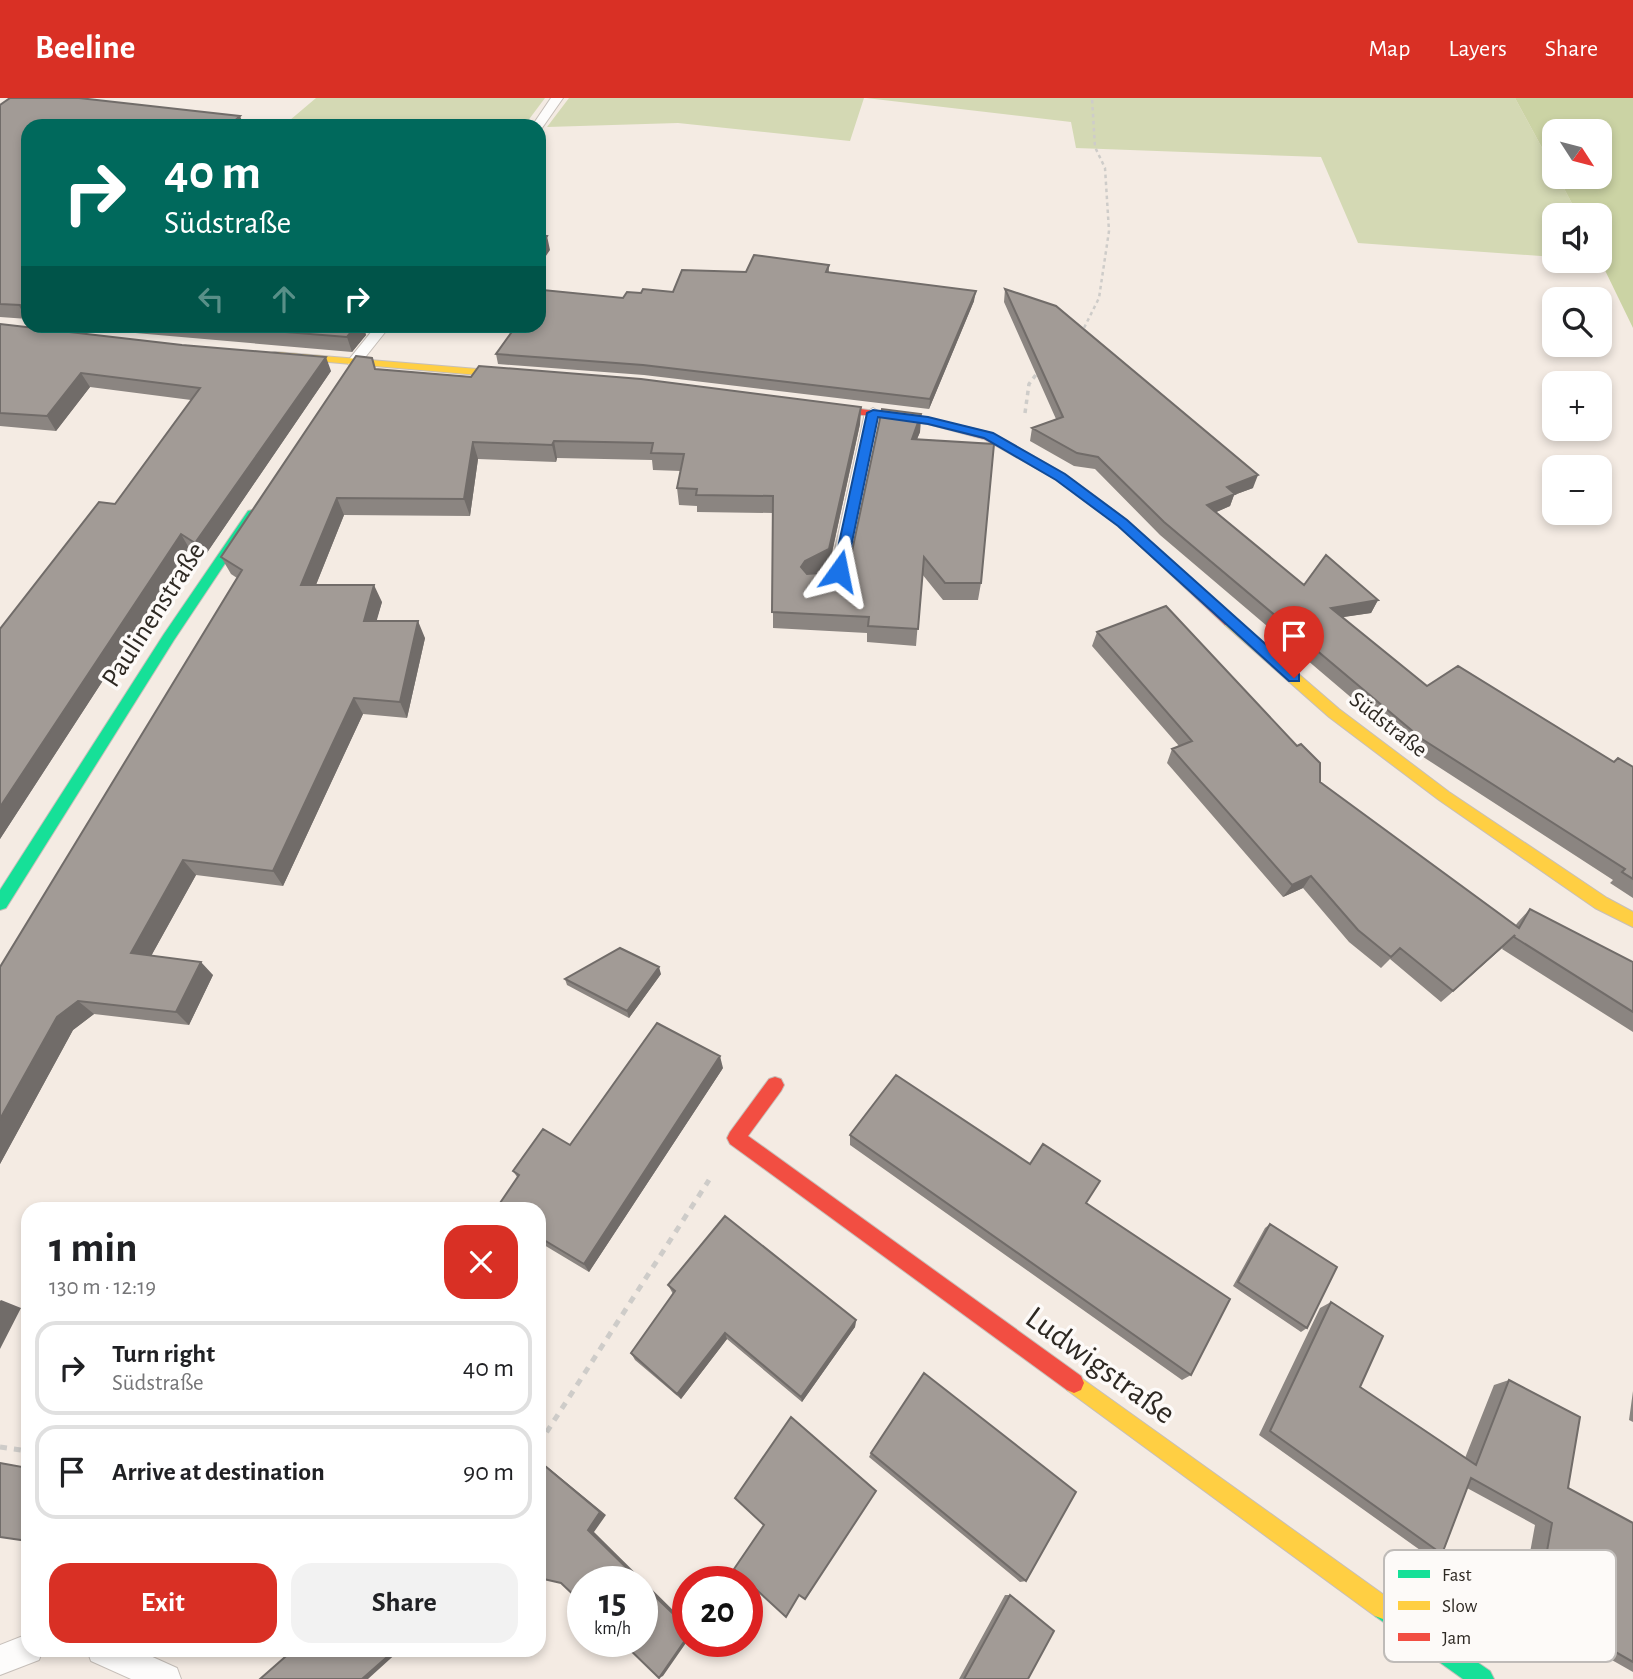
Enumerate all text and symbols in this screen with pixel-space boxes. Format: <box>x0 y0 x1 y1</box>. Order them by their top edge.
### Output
text: Beeline <box>35 32 135 65</box>
text: Map <box>1368 37 1410 61</box>
text: Layers <box>1448 37 1507 61</box>
text: Share <box>1545 37 1598 61</box>
north arrow <box>1542 119 1612 189</box>
map controls <box>1542 119 1612 525</box>
icon: right <box>49 147 140 238</box>
text: 40 m <box>164 149 261 198</box>
button: sound <box>1542 203 1612 273</box>
text: Südstraße <box>164 207 291 239</box>
icon: left <box>192 280 230 318</box>
icon: ahead <box>265 280 303 318</box>
icon: right <box>338 280 376 318</box>
button: search <box>1542 287 1612 357</box>
button: + <box>1542 371 1612 441</box>
button: − <box>1542 455 1612 525</box>
position arrow <box>802 534 876 608</box>
street label: Paulinenstraße <box>97 538 211 692</box>
pin <box>1264 606 1324 678</box>
icon: arrive <box>1275 617 1313 655</box>
street label: Südstraße <box>1345 688 1431 762</box>
button: close <box>444 1225 518 1299</box>
text: 1 min <box>49 1227 138 1269</box>
text: 130 m · 12:19 <box>49 1276 156 1299</box>
street label: Ludwigstraße <box>1019 1301 1181 1431</box>
text: Turn right <box>112 1341 215 1367</box>
icon: right <box>53 1349 91 1387</box>
text: 40 m <box>463 1355 514 1381</box>
text: Südstraße <box>112 1372 204 1395</box>
icon: arrive <box>53 1453 91 1491</box>
text: Arrive at destination <box>112 1459 325 1485</box>
text: 90 m <box>463 1459 514 1485</box>
legend <box>1384 1550 1616 1662</box>
button: Exit <box>49 1563 277 1643</box>
button: Share <box>291 1563 518 1643</box>
speed limit sign: 20 <box>672 1566 763 1657</box>
text: Fast <box>1442 1566 1472 1585</box>
text: 15 <box>599 1585 626 1620</box>
text: Slow <box>1442 1597 1478 1616</box>
text: km/h <box>594 1620 631 1638</box>
text: Jam <box>1442 1629 1471 1648</box>

